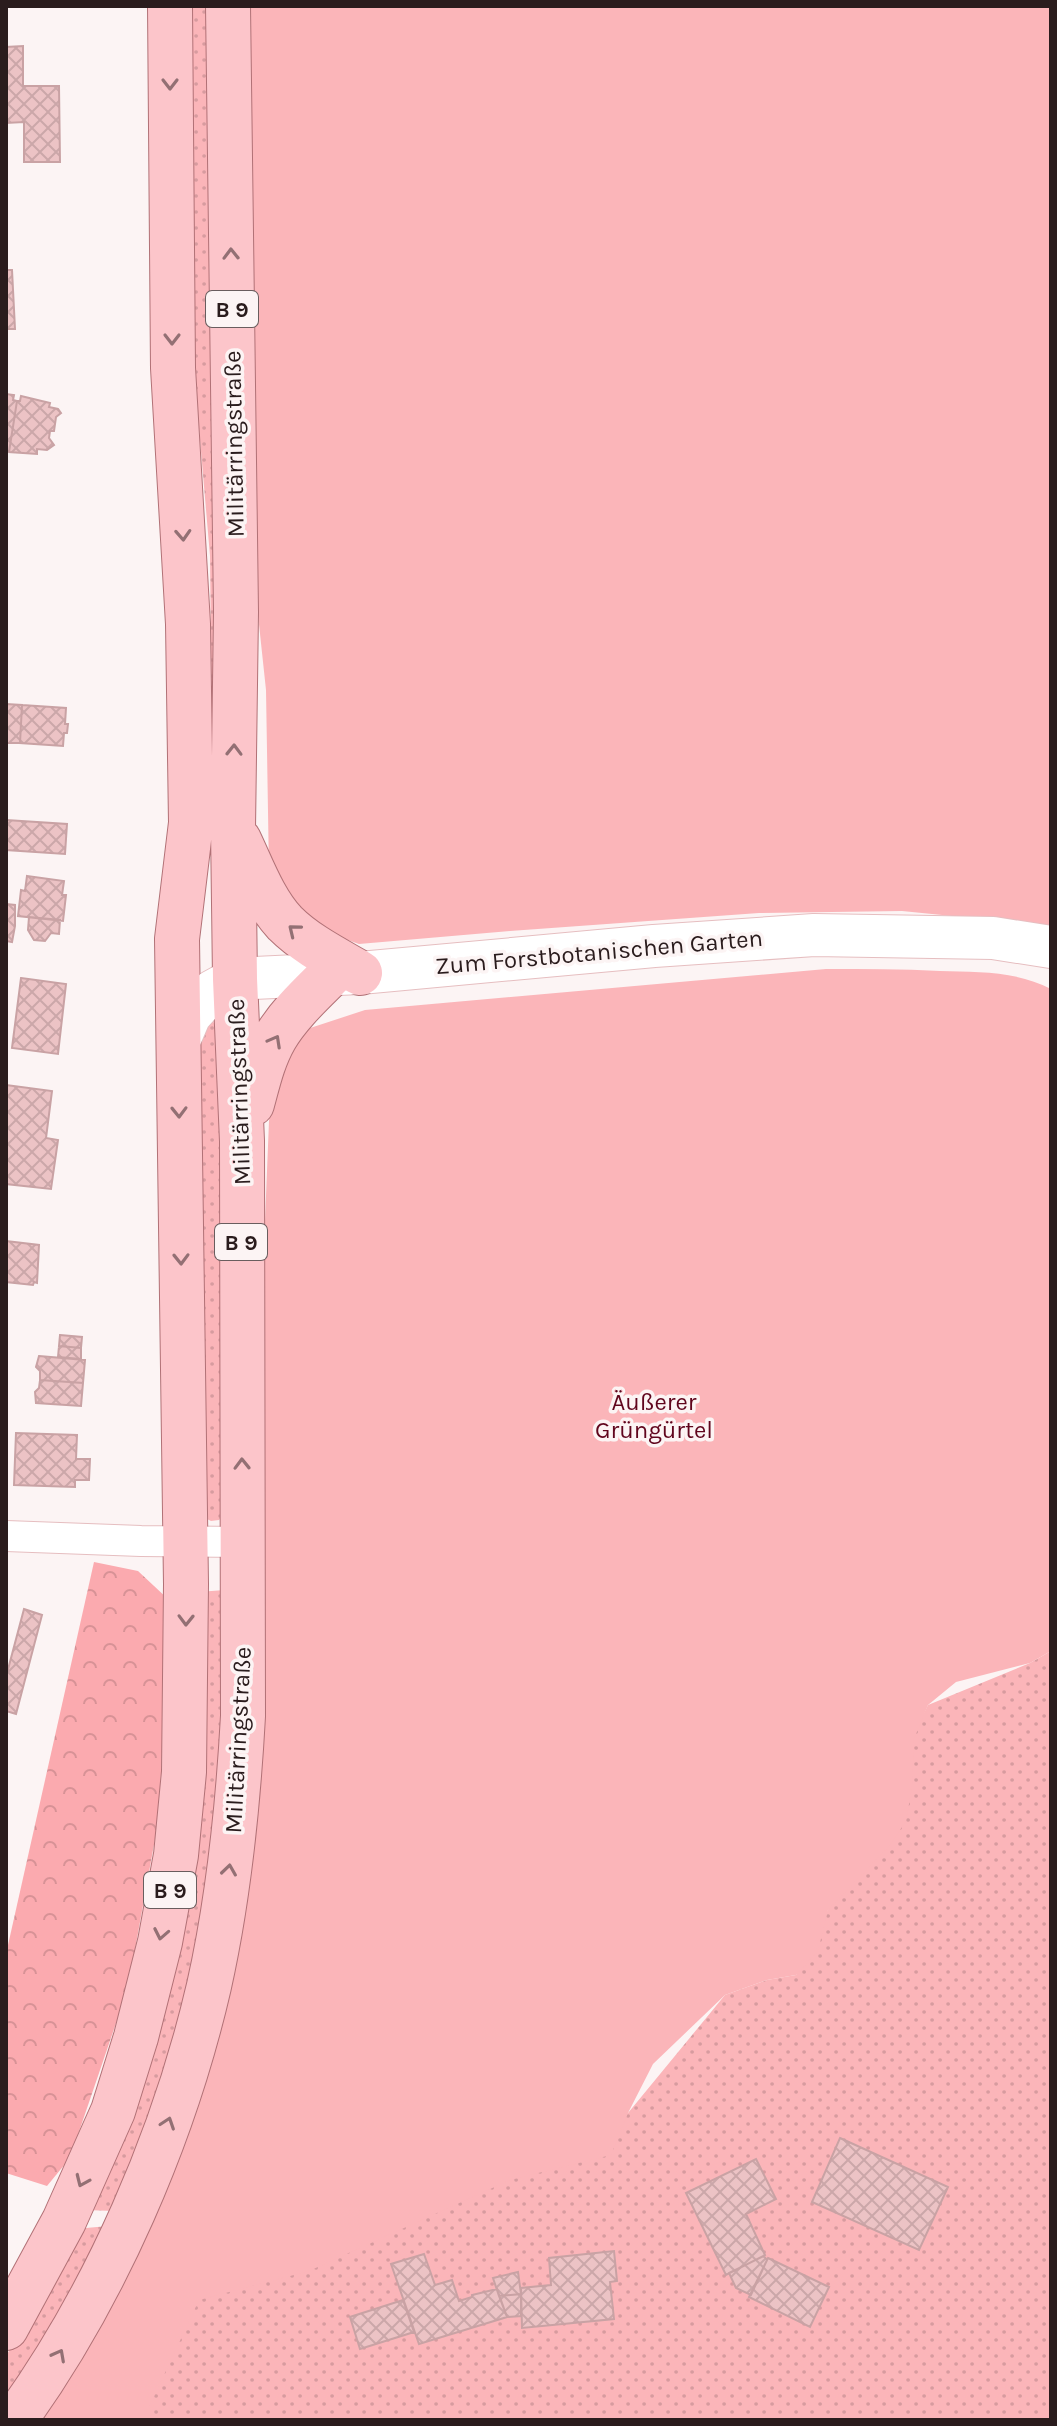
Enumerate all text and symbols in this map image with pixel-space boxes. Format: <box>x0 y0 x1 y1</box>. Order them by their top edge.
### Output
one-way arrow <box>162 78 179 91</box>
one-way arrow <box>222 247 240 260</box>
road number: B 9 <box>206 291 258 327</box>
one-way arrow <box>163 333 181 346</box>
street label: Militärringstraße <box>218 350 250 538</box>
one-way arrow <box>174 529 191 542</box>
one-way arrow <box>225 743 243 756</box>
street label: Zum Forstbotanischen Garten <box>434 924 764 980</box>
one-way arrow <box>289 926 304 940</box>
street label: Militärringstraße <box>222 998 256 1186</box>
one-way arrow <box>265 1035 281 1050</box>
one-way arrow <box>170 1106 188 1119</box>
road number: B 9 <box>215 1224 267 1260</box>
one-way arrow <box>172 1253 190 1266</box>
park label: Äußerer Grüngürtel <box>595 1388 713 1444</box>
one-way arrow <box>233 1457 251 1470</box>
one-way arrow <box>177 1614 195 1627</box>
street label: Militärringstraße <box>219 1646 257 1834</box>
one-way arrow <box>220 1864 237 1877</box>
road number: B 9 <box>144 1872 196 1908</box>
one-way arrow <box>154 1927 171 1941</box>
one-way arrow <box>158 2116 174 2130</box>
one-way arrow <box>76 2173 92 2187</box>
one-way arrow <box>49 2349 64 2364</box>

